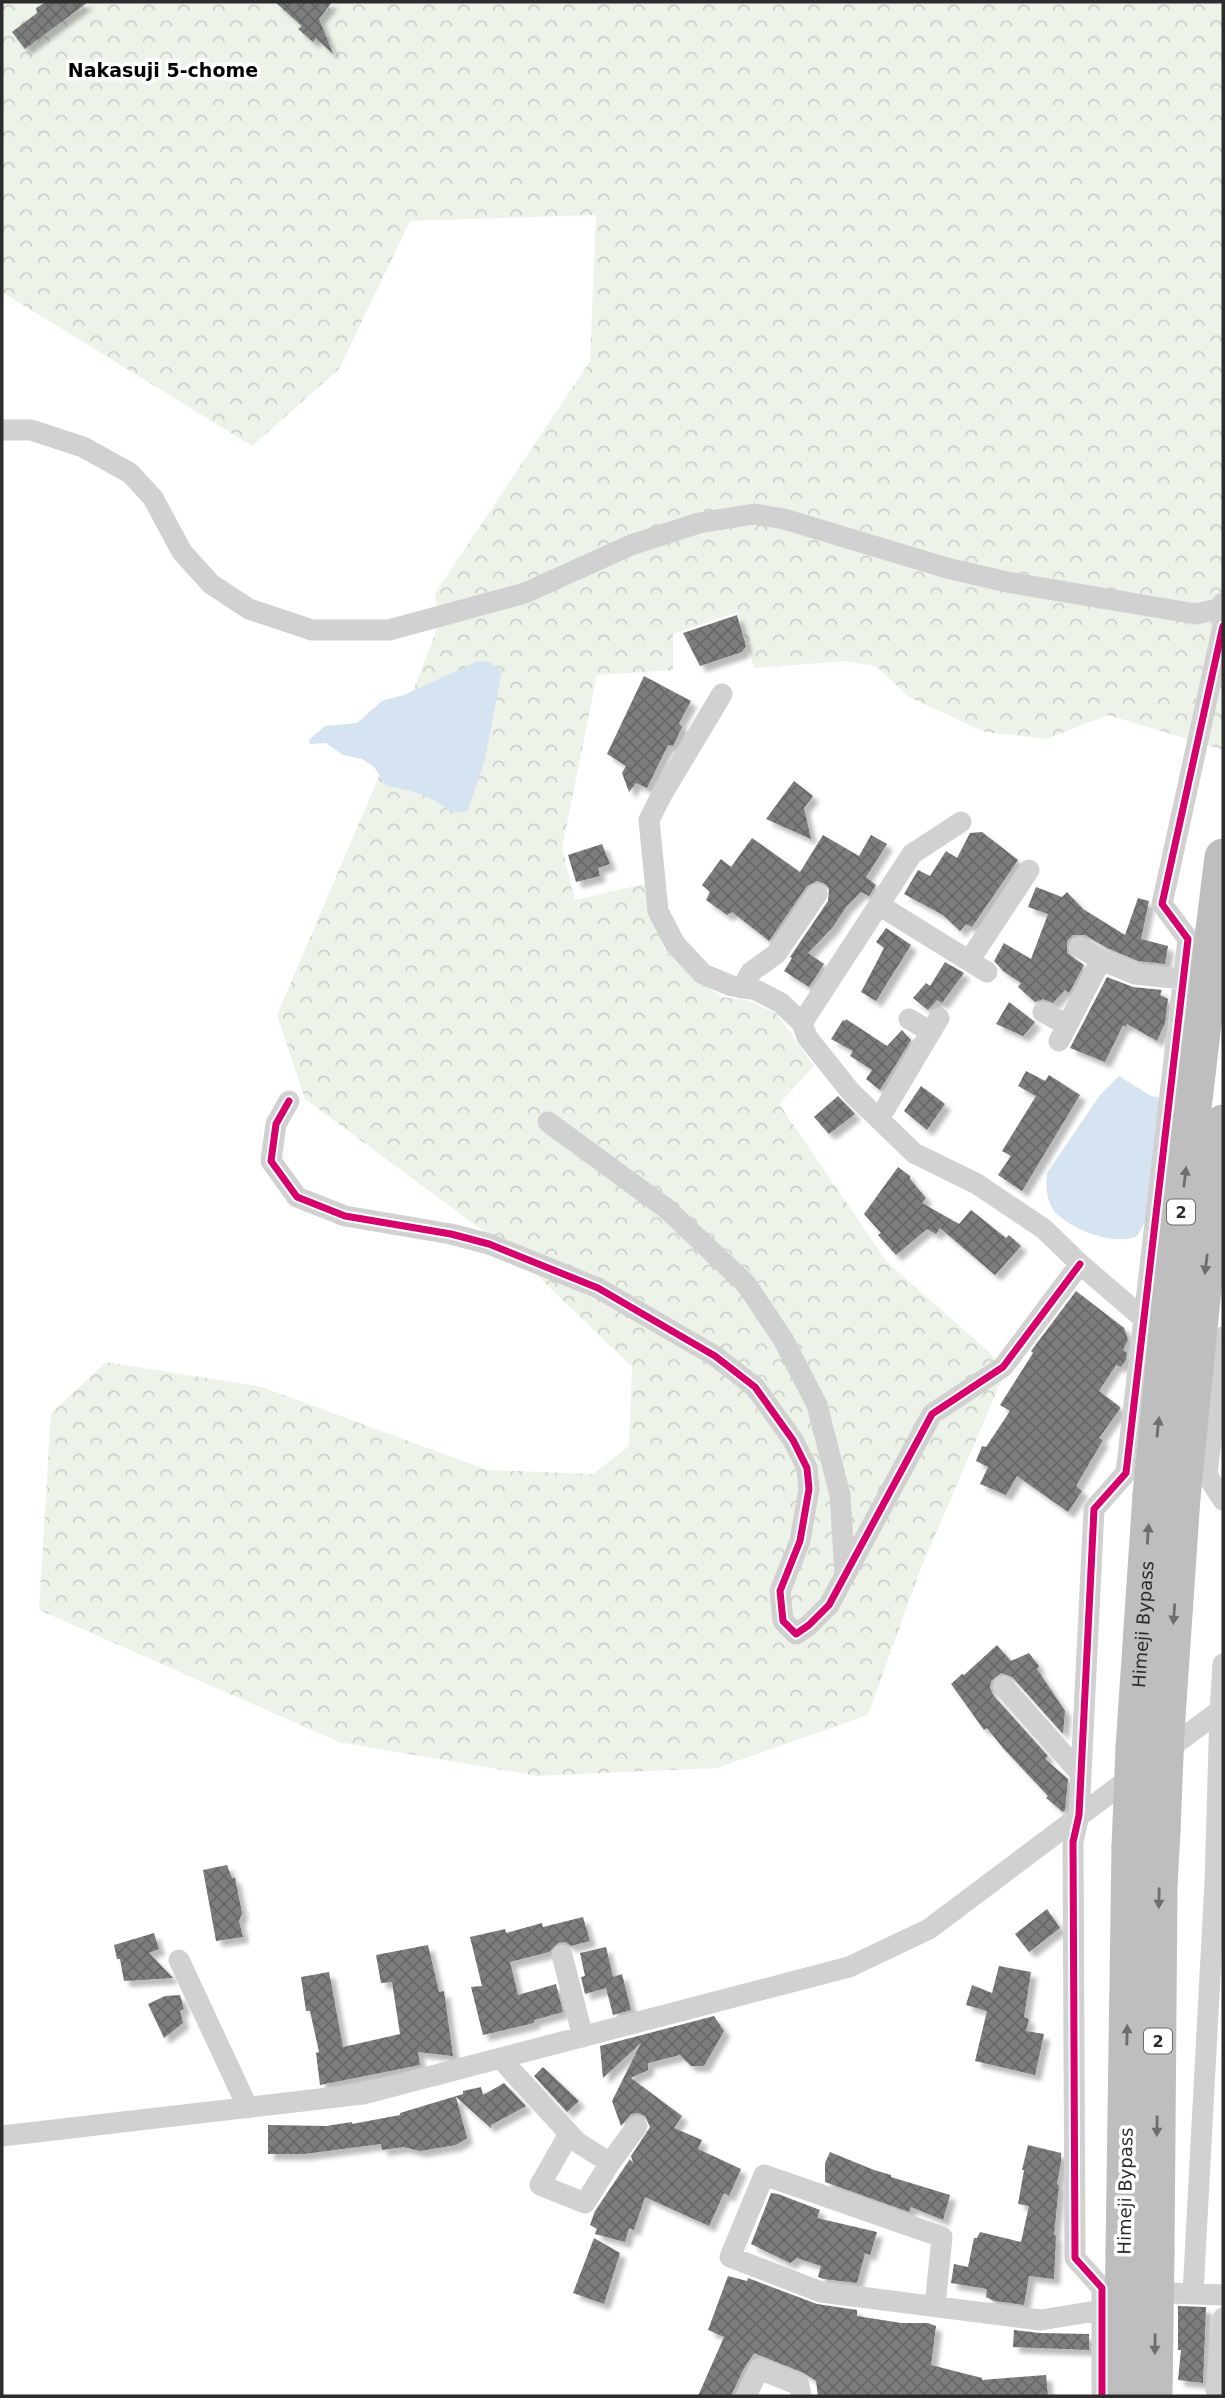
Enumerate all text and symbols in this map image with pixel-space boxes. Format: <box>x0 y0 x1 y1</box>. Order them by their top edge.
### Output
district label: Nakasuji 5-chome <box>68 59 258 81</box>
one-way arrow <box>1180 1165 1191 1187</box>
road number: 2 <box>1167 1200 1195 1224</box>
one-way arrow <box>1201 1253 1212 1275</box>
one-way arrow <box>1153 1416 1164 1438</box>
one-way arrow <box>1143 1522 1154 1544</box>
street label: Himeji Bypass <box>1128 1560 1157 1688</box>
one-way arrow <box>1168 1603 1179 1625</box>
one-way arrow <box>1154 1887 1165 1909</box>
one-way arrow <box>1121 2024 1133 2046</box>
road number: 2 <box>1144 2028 1172 2054</box>
one-way arrow <box>1151 2115 1163 2137</box>
street label: Himeji Bypass <box>1113 2127 1137 2255</box>
one-way arrow <box>1149 2334 1161 2356</box>

